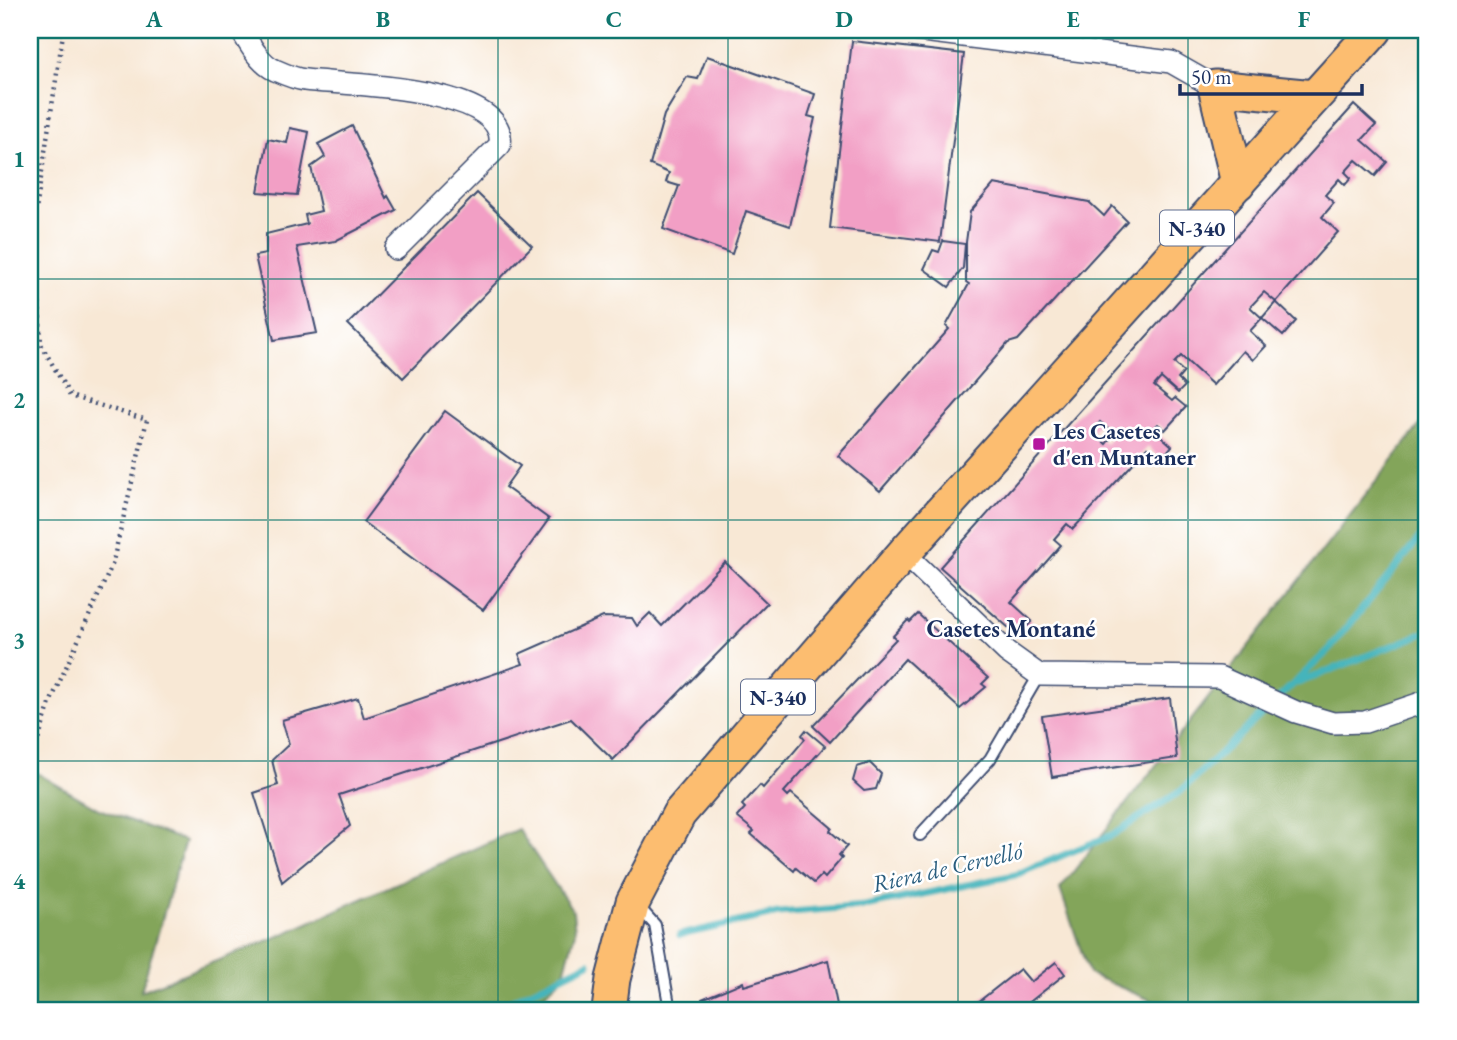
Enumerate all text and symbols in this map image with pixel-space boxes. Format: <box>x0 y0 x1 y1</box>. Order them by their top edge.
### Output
text: A <box>145 4 163 34</box>
text: B <box>376 4 390 34</box>
text: C <box>606 4 622 34</box>
text: D <box>835 4 853 34</box>
text: E <box>1066 4 1080 34</box>
text: F <box>1298 4 1311 34</box>
scale bar <box>1180 52 1362 96</box>
text: 50 m <box>1191 63 1232 90</box>
text: 1 <box>13 144 25 174</box>
road number: N-340 <box>1160 210 1234 246</box>
text: 2 <box>13 385 25 415</box>
place label: Les Casetes d'en Muntaner <box>1053 416 1196 472</box>
marker: Les Casetes d'en Muntaner <box>1031 436 1047 452</box>
district label: Casetes Montané <box>926 613 1096 644</box>
text: 3 <box>13 625 25 655</box>
road number: N-340 <box>741 680 815 714</box>
water label: Riera de Cervelló <box>869 834 1027 899</box>
text: 4 <box>13 866 26 896</box>

